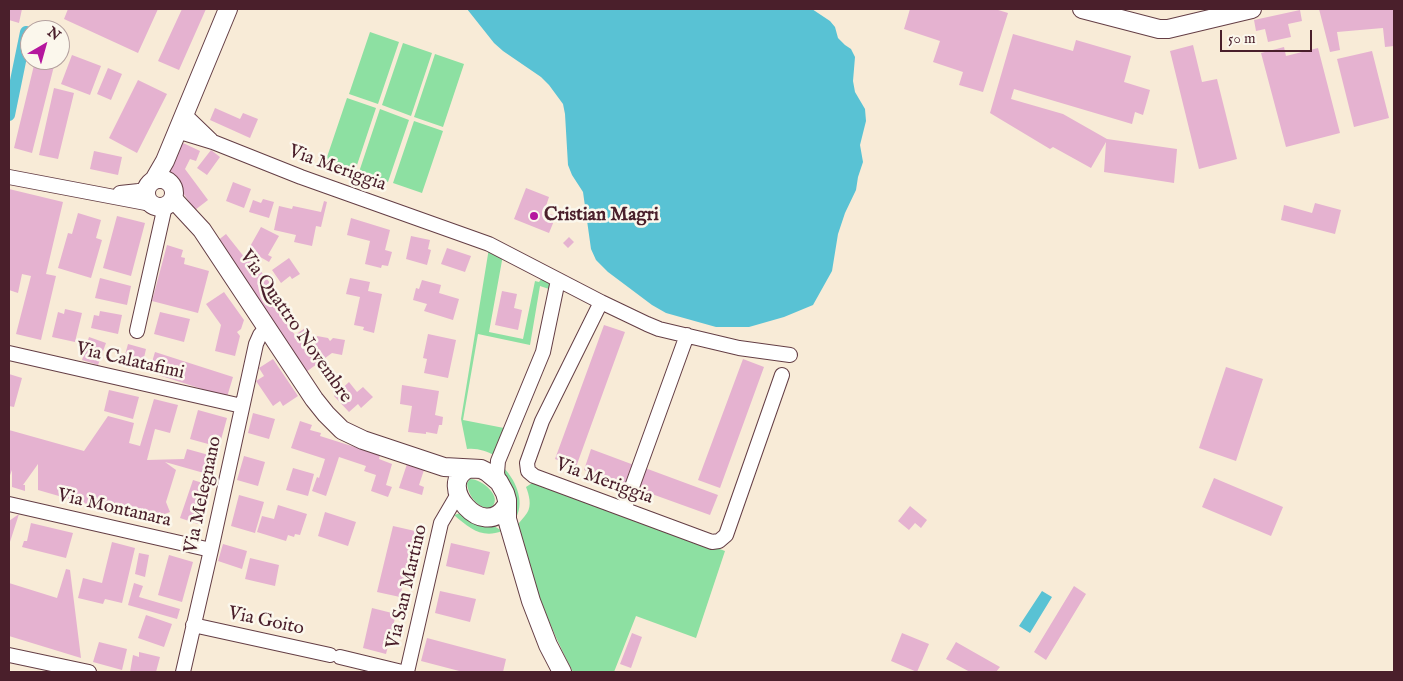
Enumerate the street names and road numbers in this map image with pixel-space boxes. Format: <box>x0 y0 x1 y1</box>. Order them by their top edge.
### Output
street label: Via Meriggia <box>285 141 389 197</box>
street label: Via Quattro Novembre <box>234 246 356 408</box>
street label: Via Calatafimi <box>74 338 186 386</box>
street label: Via Melegnano <box>180 434 228 556</box>
street label: Via Meriggia <box>552 454 656 510</box>
street label: Via Montanara <box>55 485 173 533</box>
street label: Via San Martino <box>383 523 433 651</box>
street label: Via Goito <box>226 603 306 641</box>

